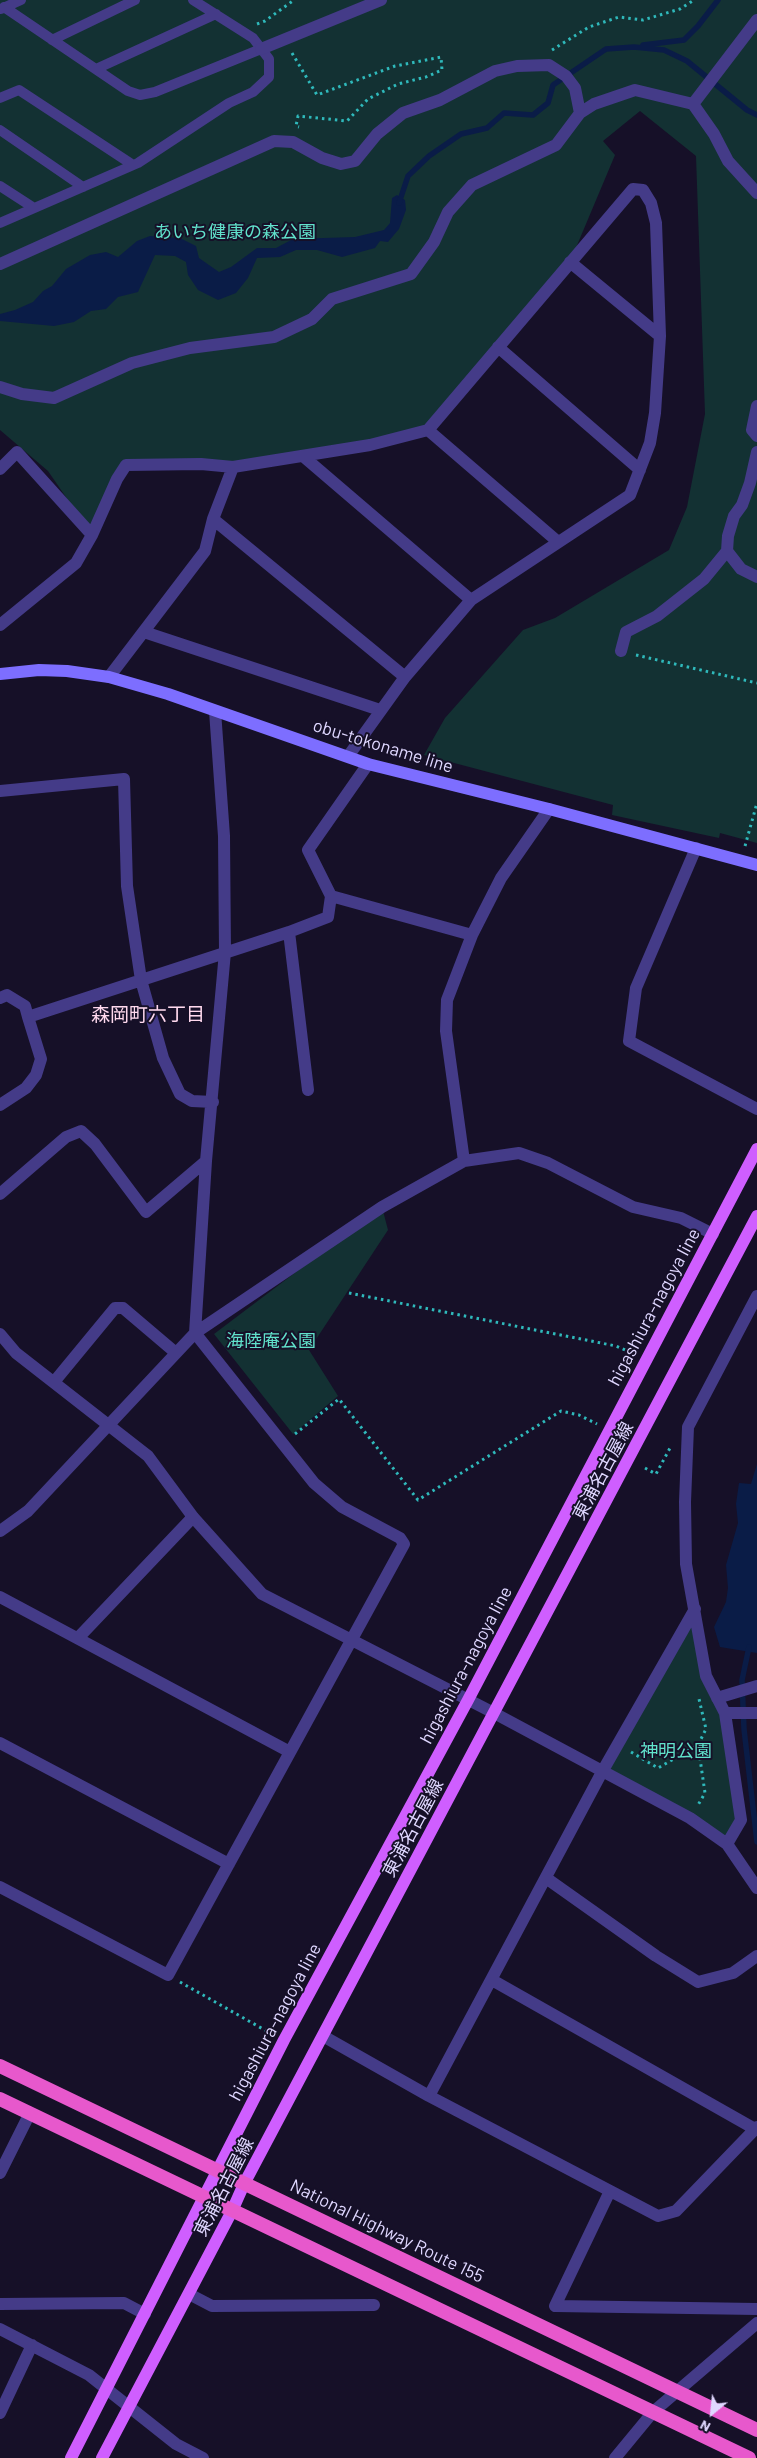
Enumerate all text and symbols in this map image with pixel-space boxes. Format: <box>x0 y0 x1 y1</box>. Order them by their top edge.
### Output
park label: あいち健康の森公園 <box>154 221 316 243</box>
street label: obu-tokoname line <box>310 714 456 778</box>
district label: 森岡町六丁目 <box>91 1004 205 1026</box>
street label: higashiura-nagoya line <box>603 1225 705 1389</box>
park label: 海陸庵公園 <box>226 1330 316 1352</box>
street label: 東浦名古屋線 <box>568 1418 638 1524</box>
street label: higashiura-nagoya line <box>415 1583 517 1747</box>
park label: 神明公園 <box>640 1740 712 1762</box>
street label: 東浦名古屋線 <box>378 1775 448 1881</box>
street label: higashiura-nagoya line <box>224 1940 326 2104</box>
street label: 東浦名古屋線 <box>190 2134 258 2240</box>
street label: National Highway Route 155 <box>287 2175 487 2287</box>
north arrow <box>687 2388 737 2438</box>
text: N <box>697 2417 713 2436</box>

